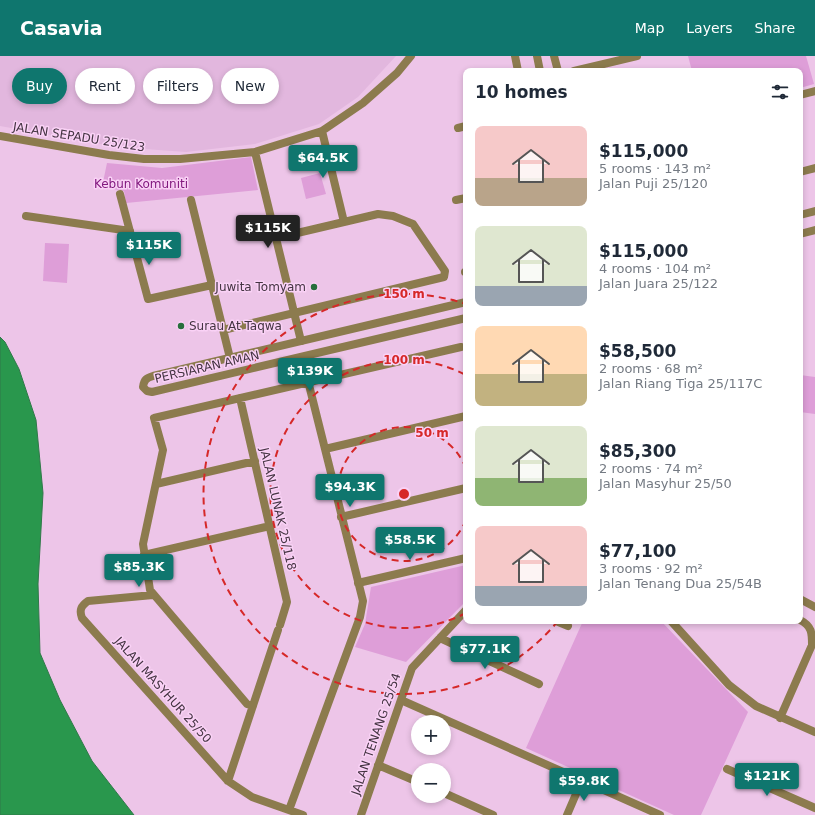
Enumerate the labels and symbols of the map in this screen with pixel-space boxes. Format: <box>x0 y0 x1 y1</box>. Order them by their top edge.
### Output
street label: JALAN SEPADU 25/123 <box>11 119 146 154</box>
pin: $64.5K <box>290 145 356 179</box>
park label: Kebun Komuniti <box>94 177 188 191</box>
pin: $115K <box>240 215 296 249</box>
pin: $115K <box>121 232 177 266</box>
place label: Juwita Tomyam <box>214 280 306 294</box>
marker: Juwita Tomyam <box>309 282 319 292</box>
text: 150 m <box>383 287 425 301</box>
place label: Surau At Taqwa <box>189 319 282 333</box>
marker: Surau At Taqwa <box>176 321 186 331</box>
street label: PERSIARAN AMAN <box>153 348 261 386</box>
text: 100 m <box>383 353 425 367</box>
pin: $139K <box>282 358 338 392</box>
text: 50 m <box>415 426 449 440</box>
street label: JALAN LUNAK 25/118 <box>257 445 299 572</box>
pin: $94.3K <box>317 474 383 508</box>
centre of rings <box>397 487 411 501</box>
pin: $58.5K <box>377 527 443 561</box>
pin: $85.3K <box>106 554 172 588</box>
street label: JALAN MASYHUR 25/50 <box>111 633 214 746</box>
pin: $77.1K <box>452 636 518 670</box>
street label: JALAN TENANG 25/54 <box>348 671 404 798</box>
pin: $121K <box>739 763 795 797</box>
pin: $59.8K <box>551 768 617 802</box>

